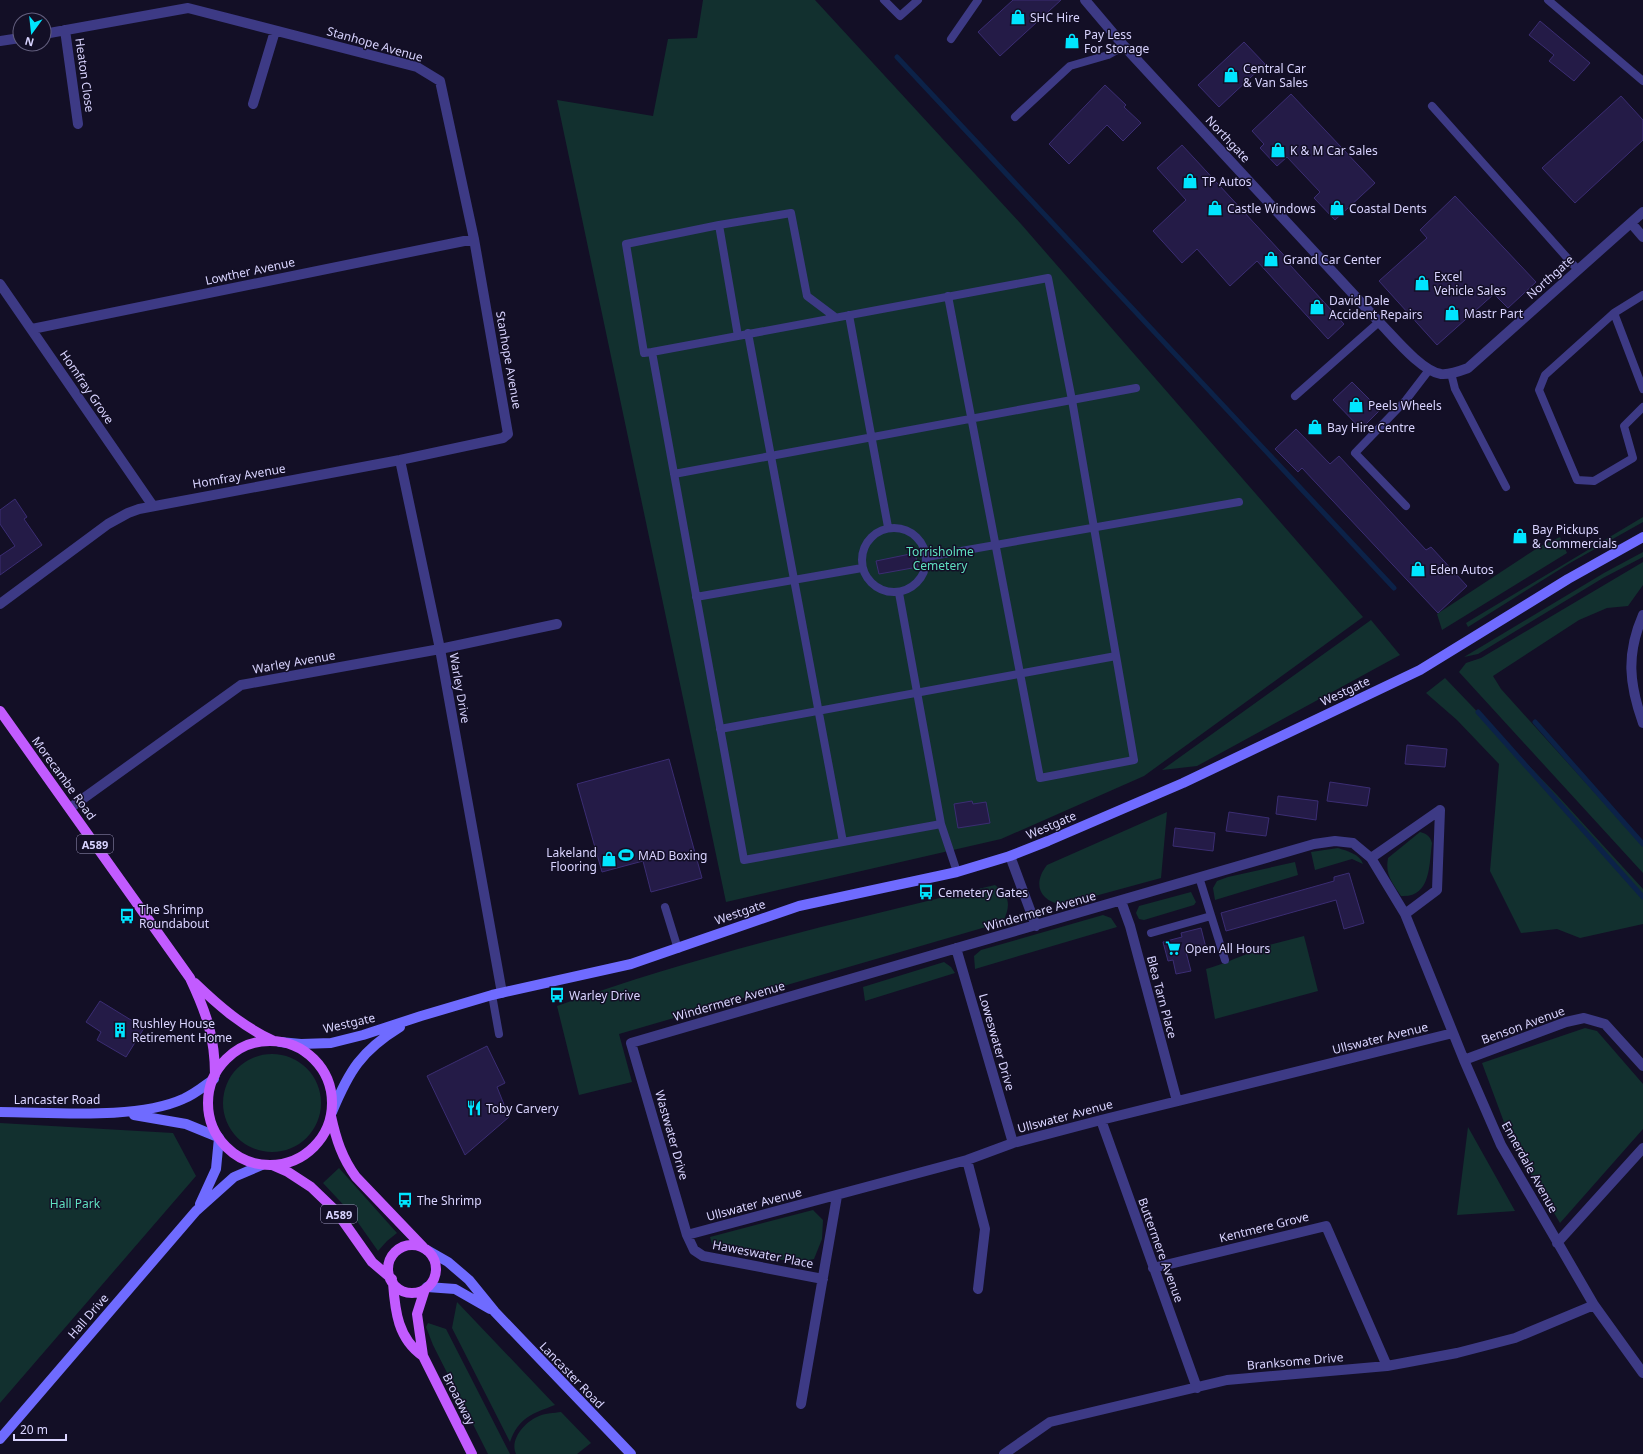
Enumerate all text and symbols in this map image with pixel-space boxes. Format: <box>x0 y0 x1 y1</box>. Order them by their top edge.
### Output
shop icon: SHC Hire <box>1009 8 1027 26</box>
place label: SHC Hire <box>1030 9 1080 26</box>
north arrow <box>12 12 52 52</box>
street label: Stanhope Avenue <box>325 22 425 66</box>
place label: Pay Less For Storage <box>1084 26 1150 57</box>
shop icon: Pay Less For Storage <box>1063 32 1081 50</box>
text: N <box>23 34 36 51</box>
street label: Heaton Close <box>71 37 99 114</box>
place label: Central Car & Van Sales <box>1243 60 1308 91</box>
shop icon: Central Car & Van Sales <box>1222 66 1240 84</box>
street label: Northgate <box>1202 112 1254 166</box>
shop icon: K & M Car Sales <box>1269 141 1287 159</box>
place label: K & M Car Sales <box>1290 142 1378 159</box>
shop icon: TP Autos <box>1181 172 1199 190</box>
place label: TP Autos <box>1202 173 1252 190</box>
shop icon: Castle Windows <box>1206 199 1224 217</box>
shop icon: Coastal Dents <box>1328 199 1346 217</box>
place label: Castle Windows <box>1227 200 1316 217</box>
place label: Coastal Dents <box>1349 200 1427 217</box>
shop icon: Grand Car Center <box>1262 250 1280 268</box>
place label: Grand Car Center <box>1283 251 1381 268</box>
street label: Northgate <box>1523 251 1578 303</box>
street label: Lowther Avenue <box>203 253 297 289</box>
place label: Excel Vehicle Sales <box>1434 268 1506 299</box>
shop icon: Excel Vehicle Sales <box>1413 274 1431 292</box>
place label: David Dale Accident Repairs <box>1329 292 1423 323</box>
shop icon: David Dale Accident Repairs <box>1308 298 1326 316</box>
shop icon: Mastr Part <box>1443 304 1461 322</box>
place label: Mastr Part <box>1464 305 1524 322</box>
street label: Stanhope Avenue <box>492 310 526 411</box>
street label: Homfray Grove <box>56 347 118 427</box>
shop icon: Peels Wheels <box>1347 396 1365 414</box>
place label: Peels Wheels <box>1368 397 1442 414</box>
shop icon: Bay Hire Centre <box>1306 418 1324 436</box>
place label: Bay Hire Centre <box>1327 419 1415 436</box>
street label: Homfray Avenue <box>191 459 287 493</box>
place label: Bay Pickups & Commercials <box>1532 521 1617 552</box>
shop icon: Bay Pickups & Commercials <box>1511 527 1529 545</box>
park label: Torrisholme Cemetery <box>906 543 974 574</box>
shop icon: Eden Autos <box>1409 560 1427 578</box>
place label: Eden Autos <box>1430 561 1494 578</box>
street label: Warley Avenue <box>251 646 337 678</box>
street label: Warley Drive <box>445 651 475 725</box>
street label: Westgate <box>1317 672 1373 710</box>
street label: Morecambe Road <box>28 733 100 823</box>
street label: Westgate <box>1023 807 1079 843</box>
road number: A589 <box>77 835 113 853</box>
place label: Lakeland Flooring <box>546 844 597 875</box>
sports icon: MAD Boxing <box>617 846 635 864</box>
place label: MAD Boxing <box>638 847 708 864</box>
shop icon: Lakeland Flooring <box>600 850 618 868</box>
bus stop icon: Cemetery Gates <box>917 883 935 901</box>
place label: Cemetery Gates <box>938 884 1028 901</box>
street label: Windermere Avenue <box>982 887 1098 935</box>
street label: Westgate <box>712 895 768 929</box>
place label: The Shrimp Roundabout <box>139 901 210 932</box>
bus stop icon: The Shrimp Roundabout <box>118 907 136 925</box>
supermarket icon: Open All Hours <box>1164 939 1182 957</box>
place label: Open All Hours <box>1185 940 1271 957</box>
street label: Blea Tarn Place <box>1143 954 1181 1041</box>
street label: Windermere Avenue <box>671 977 787 1025</box>
bus stop icon: Warley Drive <box>548 986 566 1004</box>
place label: Warley Drive <box>569 987 640 1004</box>
street label: Loweswater Drive <box>975 991 1019 1093</box>
street label: Benson Avenue <box>1479 1002 1567 1048</box>
street label: Westgate <box>321 1009 377 1037</box>
place label: Rushley House Retirement Home <box>132 1015 232 1046</box>
street label: Ullswater Avenue <box>1330 1018 1430 1058</box>
building icon: Rushley House Retirement Home <box>111 1021 129 1039</box>
street label: Wastwater Drive <box>651 1088 693 1182</box>
street label: Lancaster Road <box>14 1091 100 1108</box>
street label: Ullswater Avenue <box>1015 1095 1115 1137</box>
restaurant icon: Toby Carvery <box>465 1099 483 1117</box>
place label: Toby Carvery <box>486 1100 560 1117</box>
street label: Ennerdale Avenue <box>1498 1118 1562 1216</box>
street label: Ullswater Avenue <box>704 1183 804 1225</box>
bus stop icon: The Shrimp <box>396 1191 414 1209</box>
place label: The Shrimp <box>417 1192 482 1209</box>
park label: Hall Park <box>50 1195 101 1212</box>
street label: Buttermere Avenue <box>1134 1195 1188 1305</box>
road number: A589 <box>321 1205 357 1223</box>
street label: Kentmere Grove <box>1217 1208 1311 1246</box>
street label: Haweswater Place <box>711 1236 815 1272</box>
street label: Hall Drive <box>64 1290 112 1342</box>
street label: Lancaster Road <box>536 1338 608 1412</box>
street label: Branksome Drive <box>1246 1348 1344 1374</box>
street label: Broadway <box>439 1370 480 1429</box>
scale bar <box>14 1416 66 1442</box>
text: 20 m <box>20 1421 48 1438</box>

